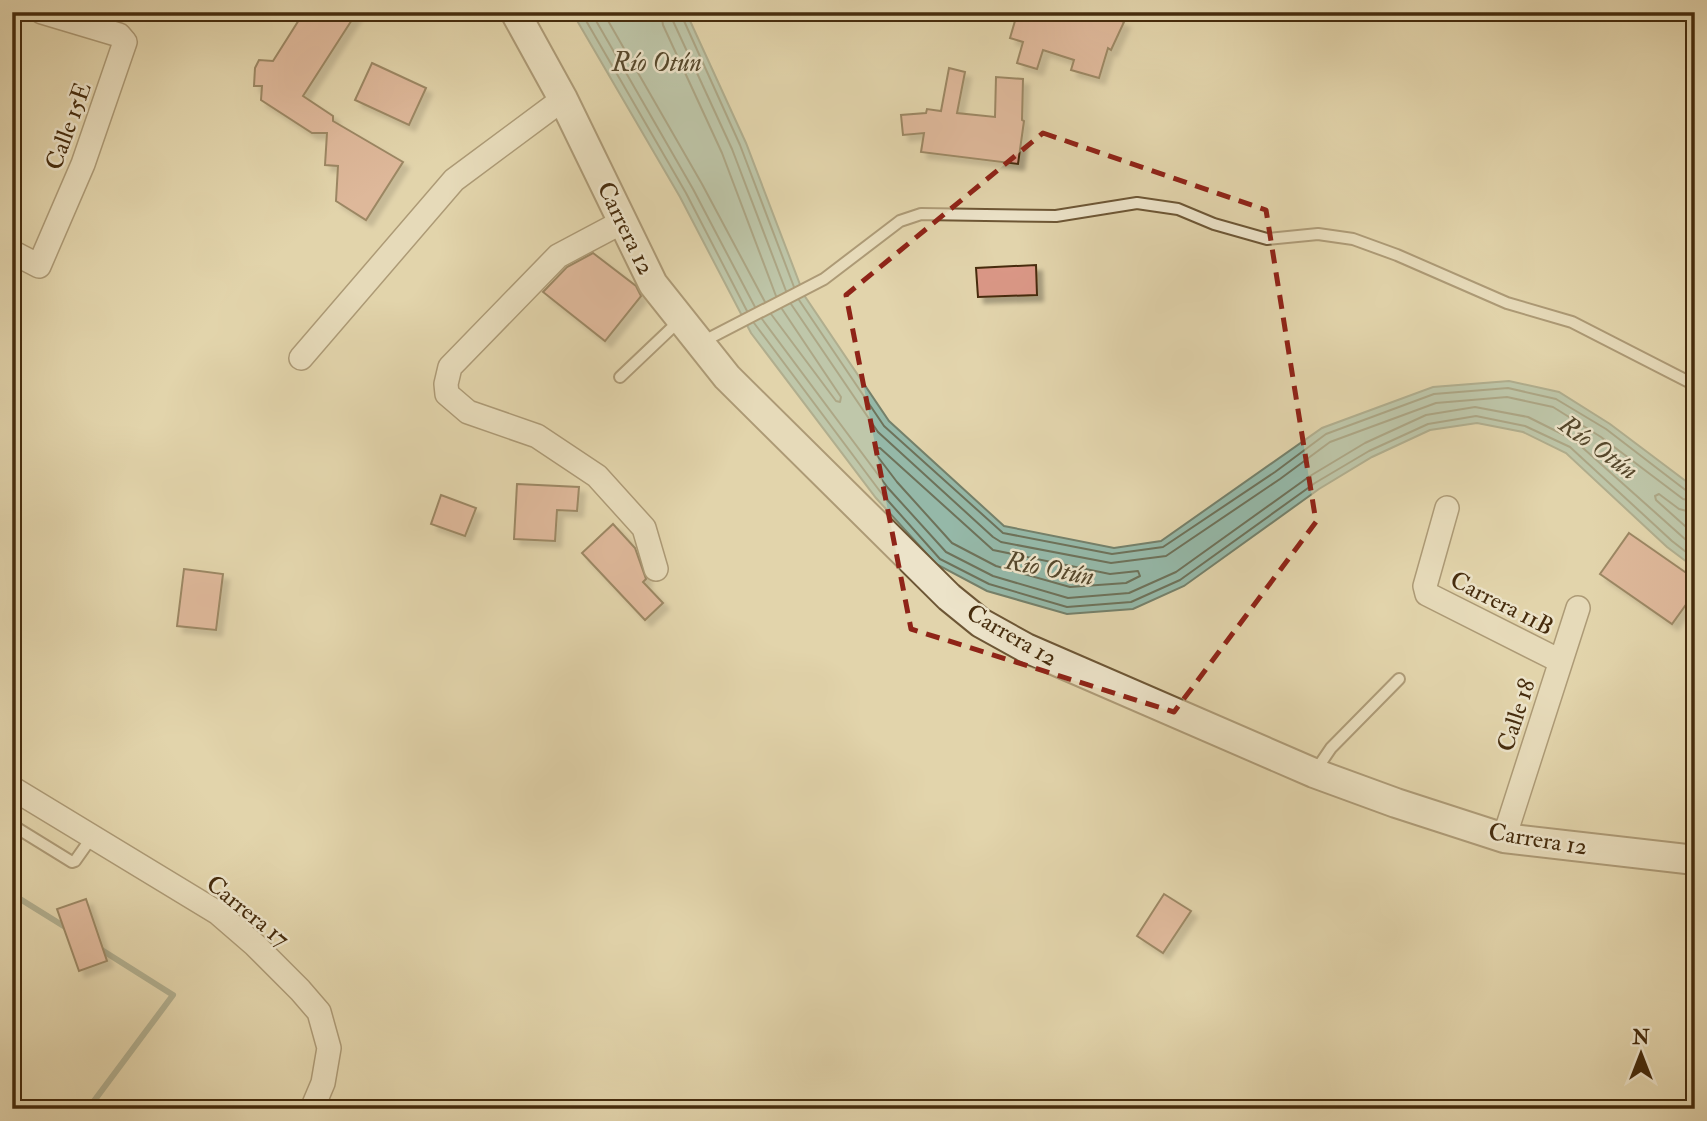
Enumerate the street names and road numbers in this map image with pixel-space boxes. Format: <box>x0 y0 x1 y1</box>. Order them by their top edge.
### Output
street label: Calle 15E <box>38 78 99 174</box>
street label: Carrera 12 <box>590 177 661 280</box>
street label: Carrera 11B <box>1445 564 1559 643</box>
street label: Carrera 12 <box>961 597 1063 674</box>
street label: Calle 18 <box>1490 675 1543 755</box>
street label: Carrera 12 <box>1486 816 1590 863</box>
street label: Carrera 17 <box>200 868 296 954</box>

